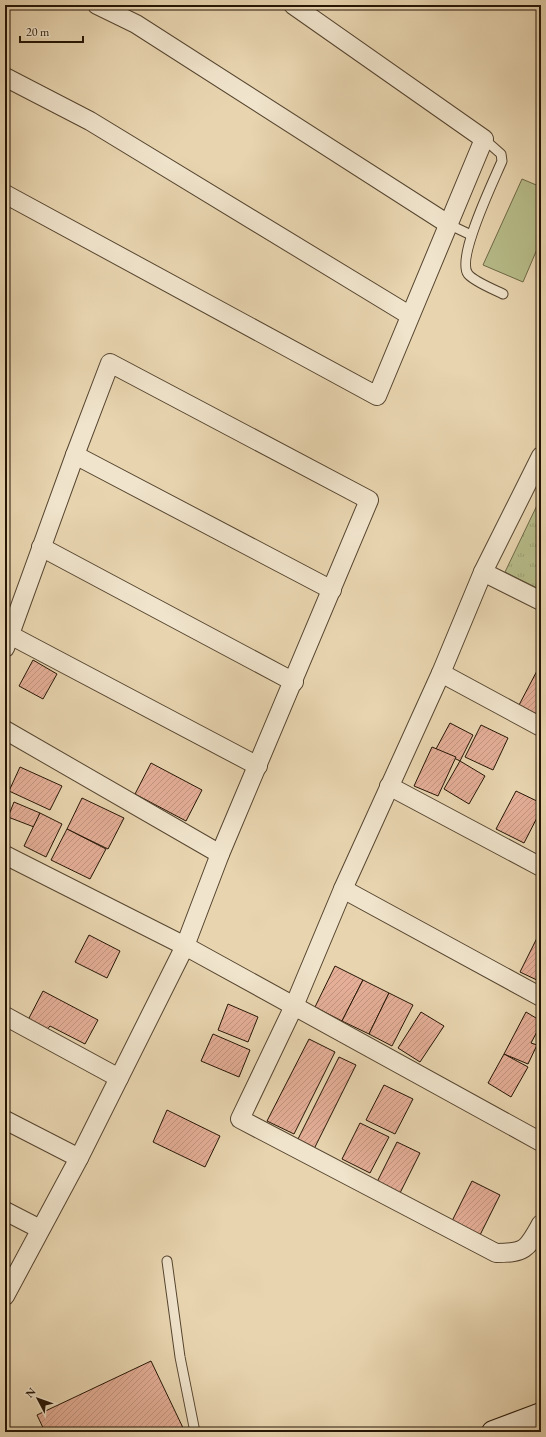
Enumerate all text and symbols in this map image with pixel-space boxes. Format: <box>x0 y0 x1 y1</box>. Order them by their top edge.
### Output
scale bar <box>20 18 83 44</box>
text: 20 m <box>26 24 50 40</box>
north arrow <box>18 1379 58 1419</box>
text: N <box>22 1384 39 1400</box>

